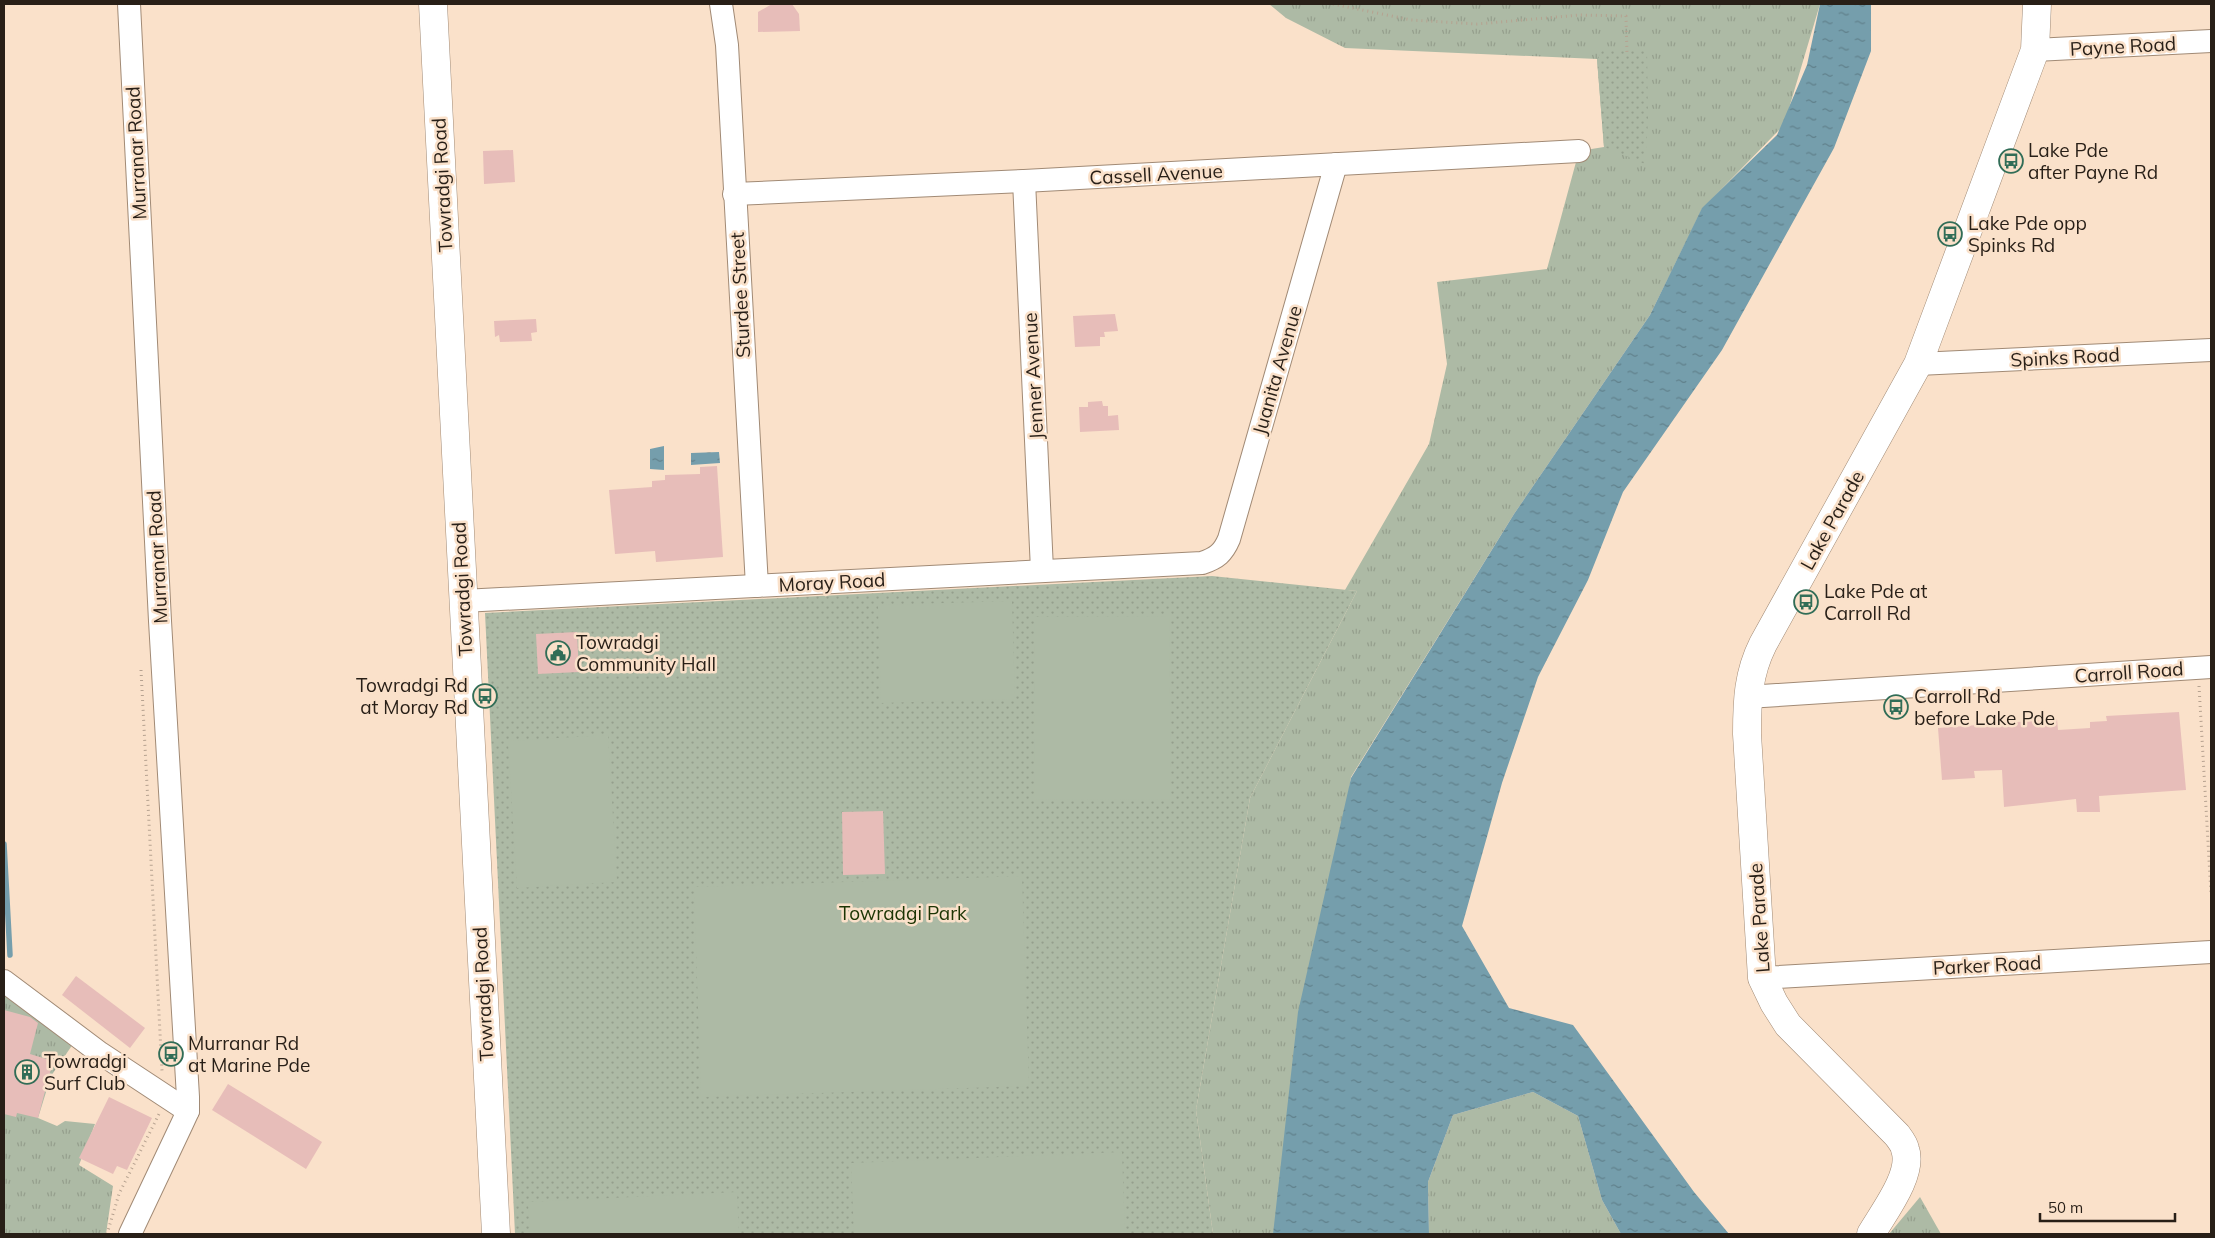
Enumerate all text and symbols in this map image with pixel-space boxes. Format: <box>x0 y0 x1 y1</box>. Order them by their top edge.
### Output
street label: Payne Road <box>2069 31 2177 61</box>
street label: Murranar Road <box>121 86 151 220</box>
street label: Towradgi Road <box>427 117 457 253</box>
place label: Lake Pde after Payne Rd <box>2028 138 2158 184</box>
bus stop icon: Lake Pde after Payne Rd <box>1998 148 2024 174</box>
street label: Cassell Avenue <box>1089 159 1223 189</box>
place label: Lake Pde opp Spinks Rd <box>1968 211 2087 257</box>
bus stop icon: Lake Pde opp Spinks Rd <box>1937 221 1963 247</box>
street label: Sturdee Street <box>725 231 755 358</box>
street label: Juanita Avenue <box>1247 303 1307 437</box>
street label: Jenner Avenue <box>1018 312 1048 440</box>
street label: Spinks Road <box>2010 342 2120 372</box>
street label: Lake Parade <box>1795 466 1869 574</box>
street label: Murranar Road <box>142 490 172 624</box>
street label: Towradgi Road <box>447 521 477 657</box>
street label: Moray Road <box>778 567 886 597</box>
place label: Lake Pde at Carroll Rd <box>1824 579 1928 625</box>
bus stop icon: Lake Pde at Carroll Rd <box>1793 589 1819 615</box>
place label: Towradgi Community Hall <box>576 630 716 676</box>
public building icon: Towradgi Community Hall <box>545 640 571 666</box>
street label: Carroll Road <box>2074 656 2184 688</box>
place label: Towradgi Rd at Moray Rd <box>356 673 468 719</box>
bus stop icon: Towradgi Rd at Moray Rd <box>472 683 498 709</box>
place label: Carroll Rd before Lake Pde <box>1914 684 2055 730</box>
bus stop icon: Carroll Rd before Lake Pde <box>1883 694 1909 720</box>
street label: Lake Parade <box>1743 862 1775 974</box>
park label: Towradgi Park <box>839 901 967 925</box>
street label: Towradgi Road <box>468 926 498 1062</box>
street label: Parker Road <box>1932 950 2042 980</box>
place label: Murranar Rd at Marine Pde <box>188 1031 310 1077</box>
bus stop icon: Murranar Rd at Marine Pde <box>158 1041 184 1067</box>
place label: Towradgi Surf Club <box>44 1049 127 1095</box>
building icon: Towradgi Surf Club <box>14 1059 40 1085</box>
scale bar <box>2040 1190 2175 1222</box>
text: 50 m <box>2048 1198 2083 1217</box>

